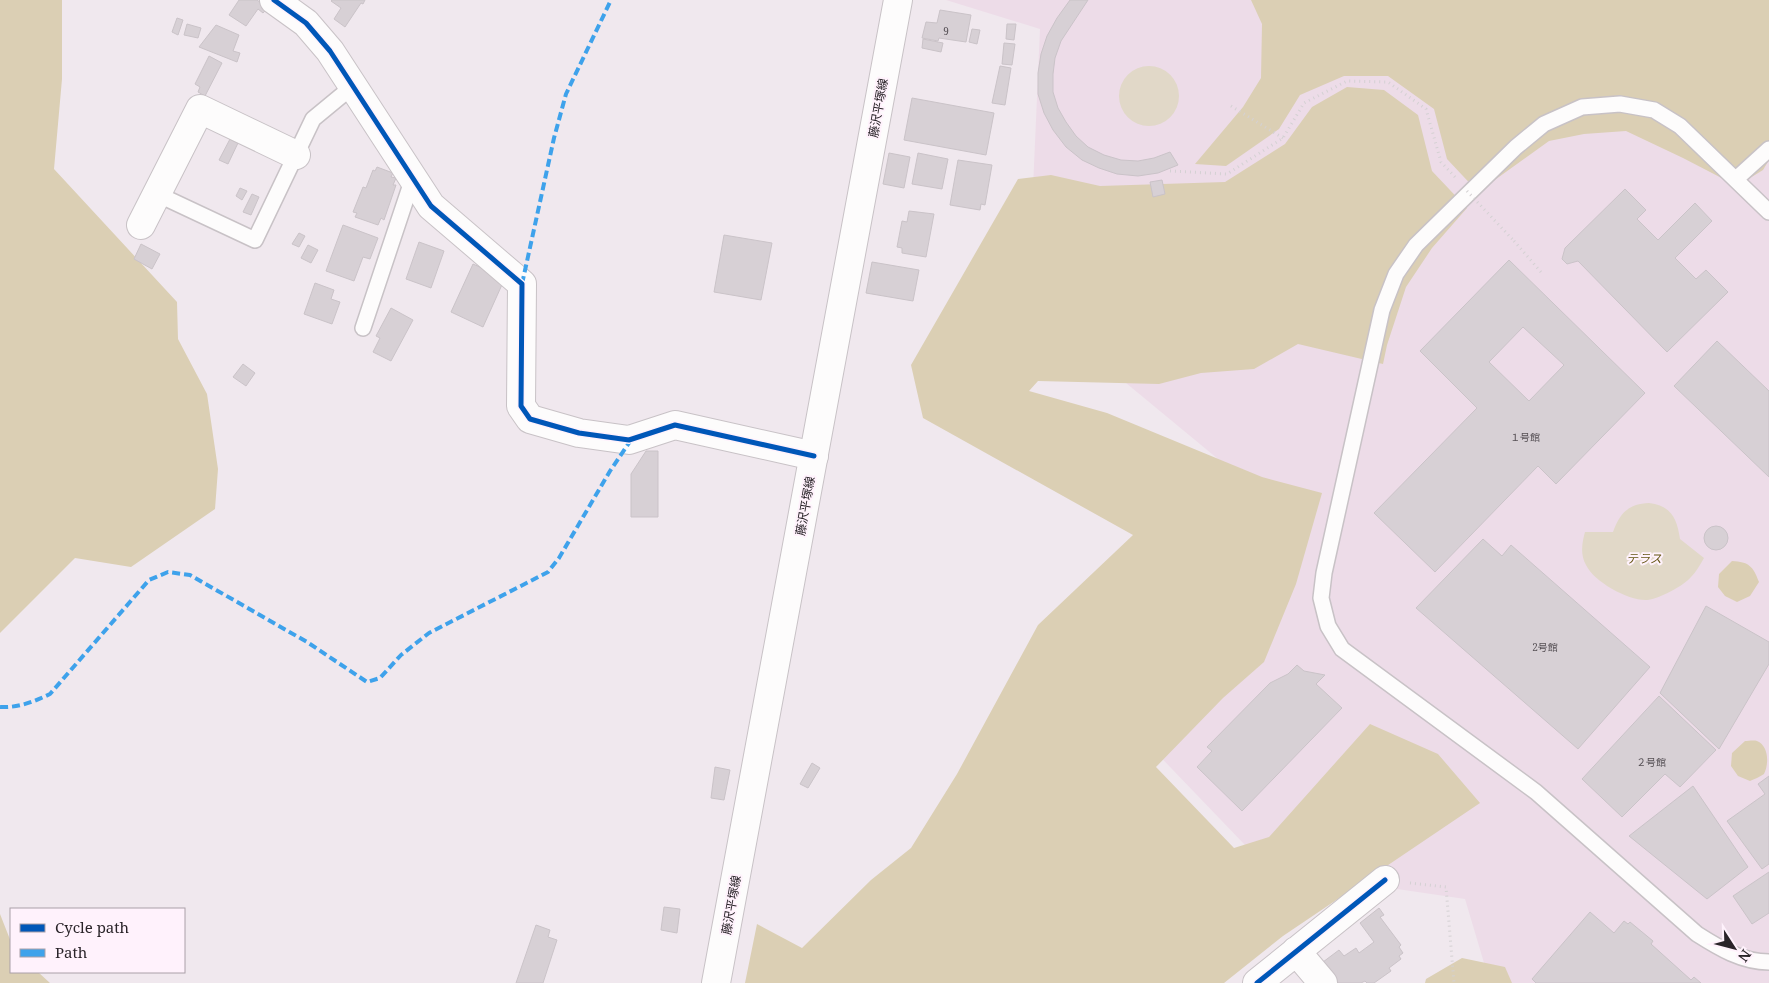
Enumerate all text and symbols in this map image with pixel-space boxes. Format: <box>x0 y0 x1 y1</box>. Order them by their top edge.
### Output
house number: 9 <box>943 24 949 38</box>
street label: 藤沢平塚線 <box>864 77 892 139</box>
house number: １号館 <box>1510 430 1540 444</box>
street label: 藤沢平塚線 <box>791 475 819 537</box>
park label: テラス <box>1626 550 1662 567</box>
house number: 2号館 <box>1532 640 1558 654</box>
house number: ２号館 <box>1636 755 1666 769</box>
street label: 藤沢平塚線 <box>717 874 745 936</box>
legend <box>10 908 185 973</box>
text: Cycle path <box>55 917 130 937</box>
north arrow <box>1709 923 1759 973</box>
text: Path <box>55 942 88 962</box>
text: N <box>1734 946 1756 966</box>

